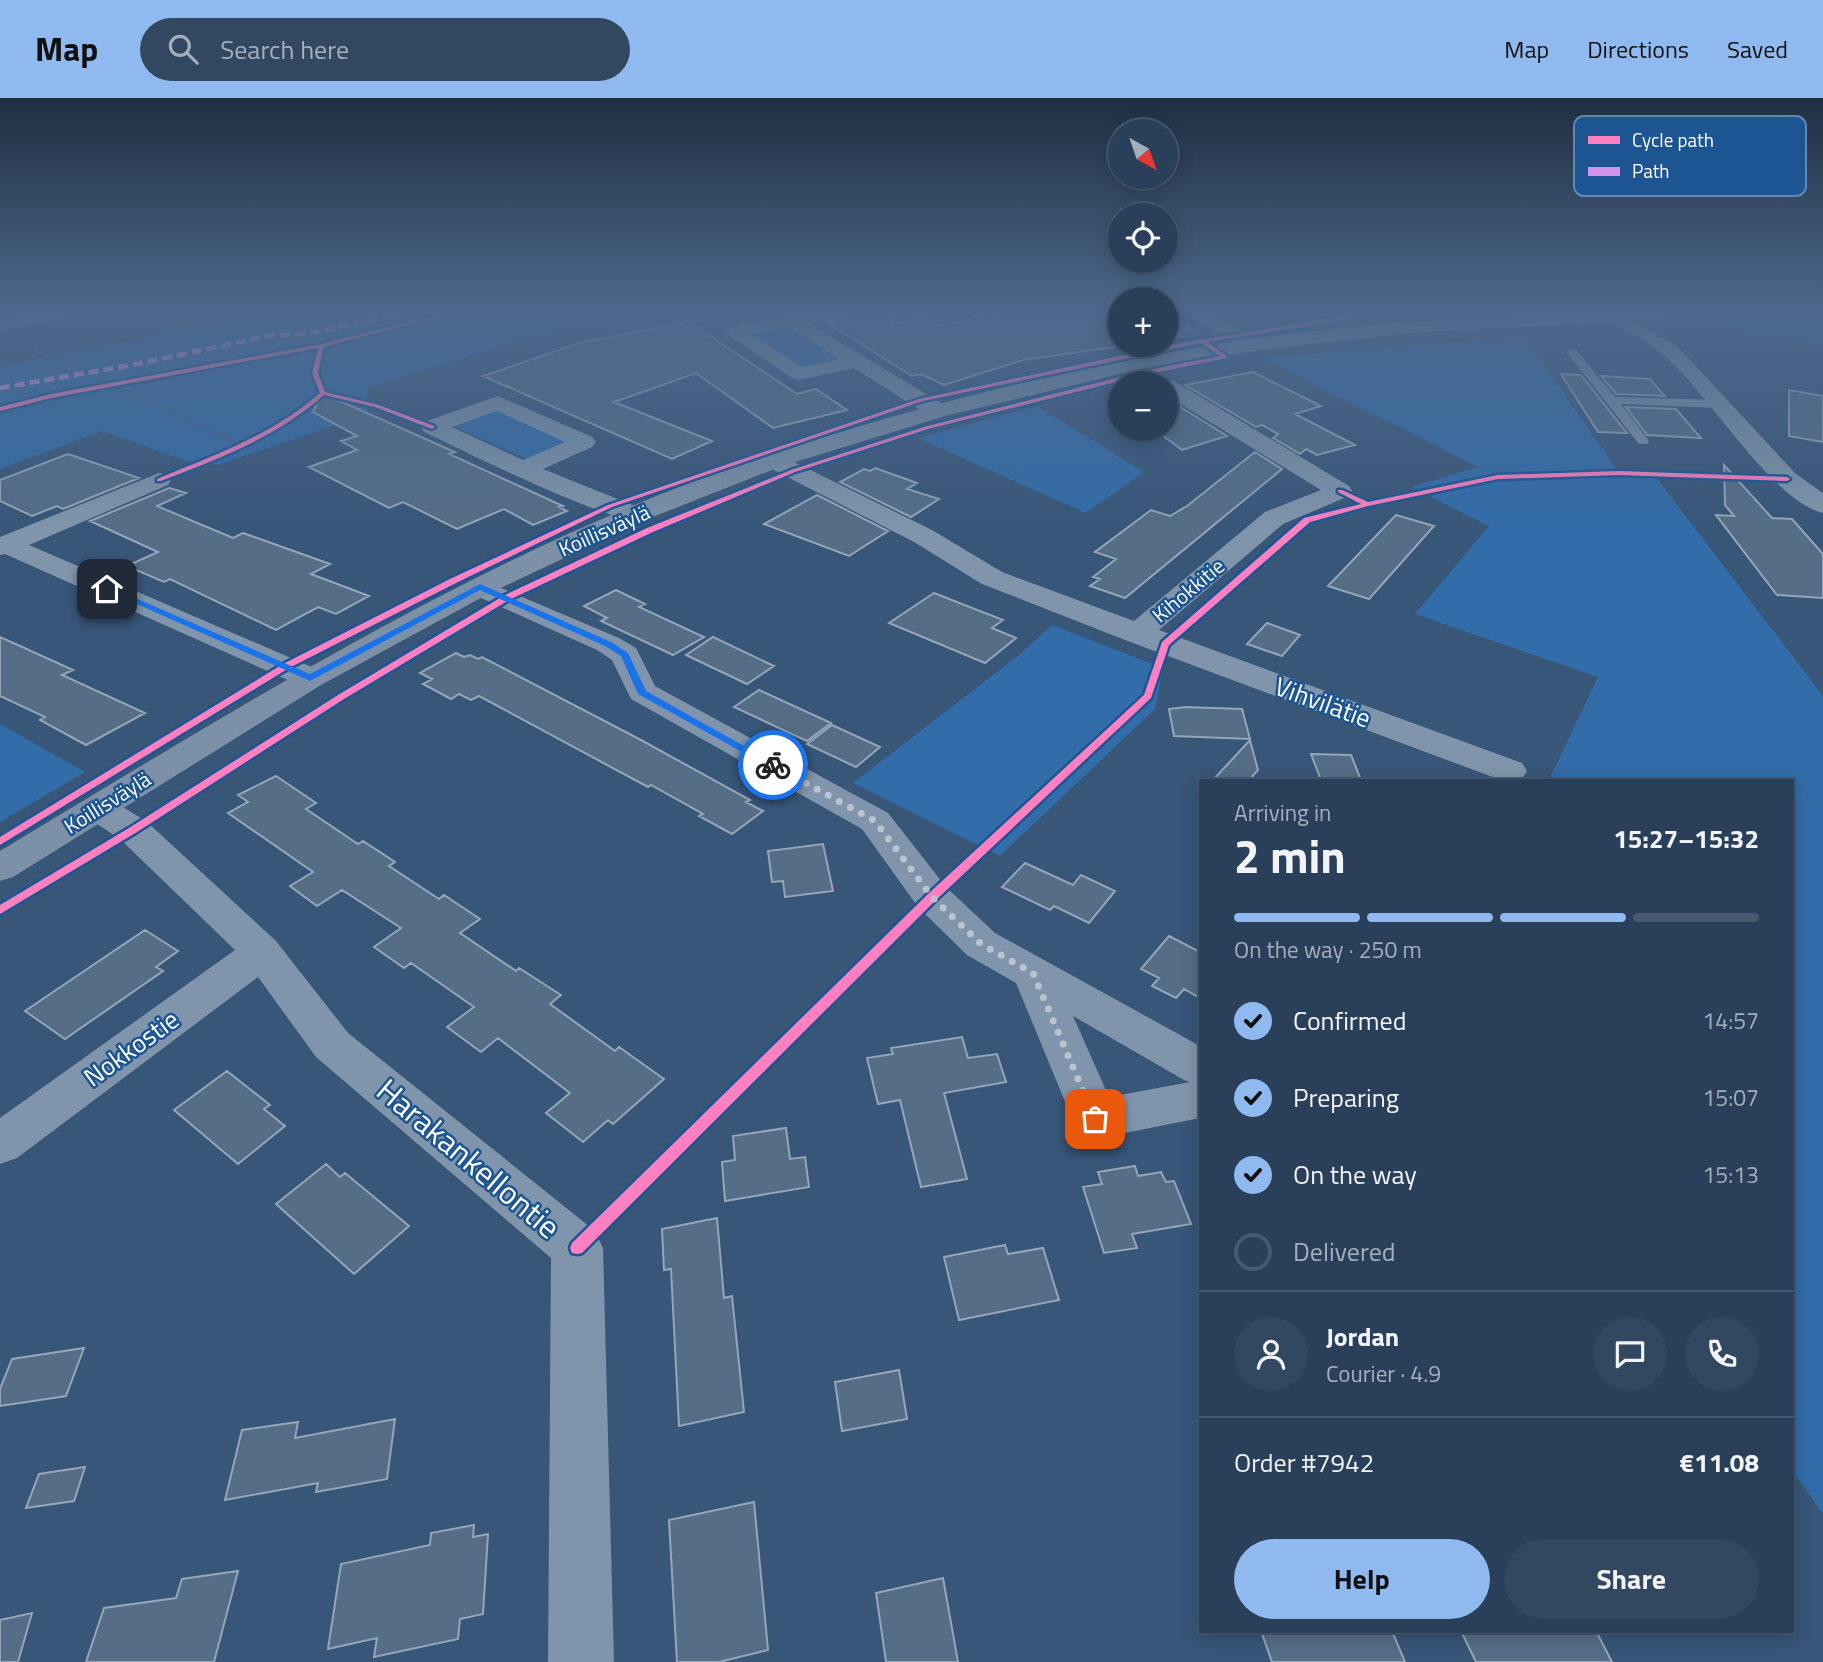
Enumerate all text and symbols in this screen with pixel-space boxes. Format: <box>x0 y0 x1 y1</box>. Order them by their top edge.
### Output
search box <box>140 18 630 81</box>
text: Map <box>35 24 98 74</box>
icon: search <box>164 30 202 68</box>
text: Search here <box>220 30 349 69</box>
text: Map <box>1504 31 1549 67</box>
text: Directions <box>1587 31 1689 67</box>
text: Saved <box>1727 31 1788 67</box>
legend <box>1574 116 1806 196</box>
north arrow <box>1108 119 1178 189</box>
map controls <box>1108 119 1178 441</box>
text: Cycle path <box>1632 125 1714 154</box>
text: Path <box>1632 156 1670 185</box>
button: locate <box>1108 203 1178 273</box>
button: + <box>1108 287 1178 357</box>
button: − <box>1108 371 1178 441</box>
street label: Koillisväylä <box>553 495 655 564</box>
street label: Kihokkitie <box>1145 550 1231 630</box>
pin <box>77 559 137 619</box>
icon: home <box>88 570 126 608</box>
street label: Vihvilätie <box>1269 667 1377 737</box>
courier <box>738 730 808 800</box>
icon: bike <box>754 746 792 784</box>
street label: Koillisväylä <box>57 762 157 841</box>
text: Arriving in <box>1234 795 1331 830</box>
text: 15:27–15:32 <box>1613 819 1759 858</box>
text: 2 min <box>1234 821 1346 891</box>
text: On the way · 250 m <box>1234 932 1422 967</box>
street label: Nokkostie <box>75 1000 187 1096</box>
text: Confirmed <box>1293 1001 1407 1040</box>
icon: check <box>1234 1002 1272 1040</box>
text: 14:57 <box>1702 1003 1759 1038</box>
street label: Harakankellontie <box>366 1067 572 1249</box>
text: Preparing <box>1293 1078 1399 1117</box>
icon: check <box>1234 1079 1272 1117</box>
text: 15:07 <box>1702 1080 1759 1115</box>
pin <box>1065 1089 1125 1149</box>
icon: bag <box>1076 1100 1114 1138</box>
text: On the way <box>1293 1155 1417 1194</box>
icon: check <box>1234 1156 1272 1194</box>
text: 15:13 <box>1702 1157 1759 1192</box>
text: Delivered <box>1293 1232 1396 1271</box>
button: person <box>1234 1317 1308 1391</box>
text: Jordan <box>1326 1317 1399 1356</box>
button: chat <box>1593 1317 1667 1391</box>
button: phone <box>1685 1317 1759 1391</box>
text: Courier · 4.9 <box>1326 1356 1441 1391</box>
text: Order #7942 <box>1234 1443 1374 1482</box>
text: €11.08 <box>1680 1443 1759 1482</box>
button: Help <box>1234 1539 1490 1619</box>
button: Share <box>1504 1539 1759 1619</box>

